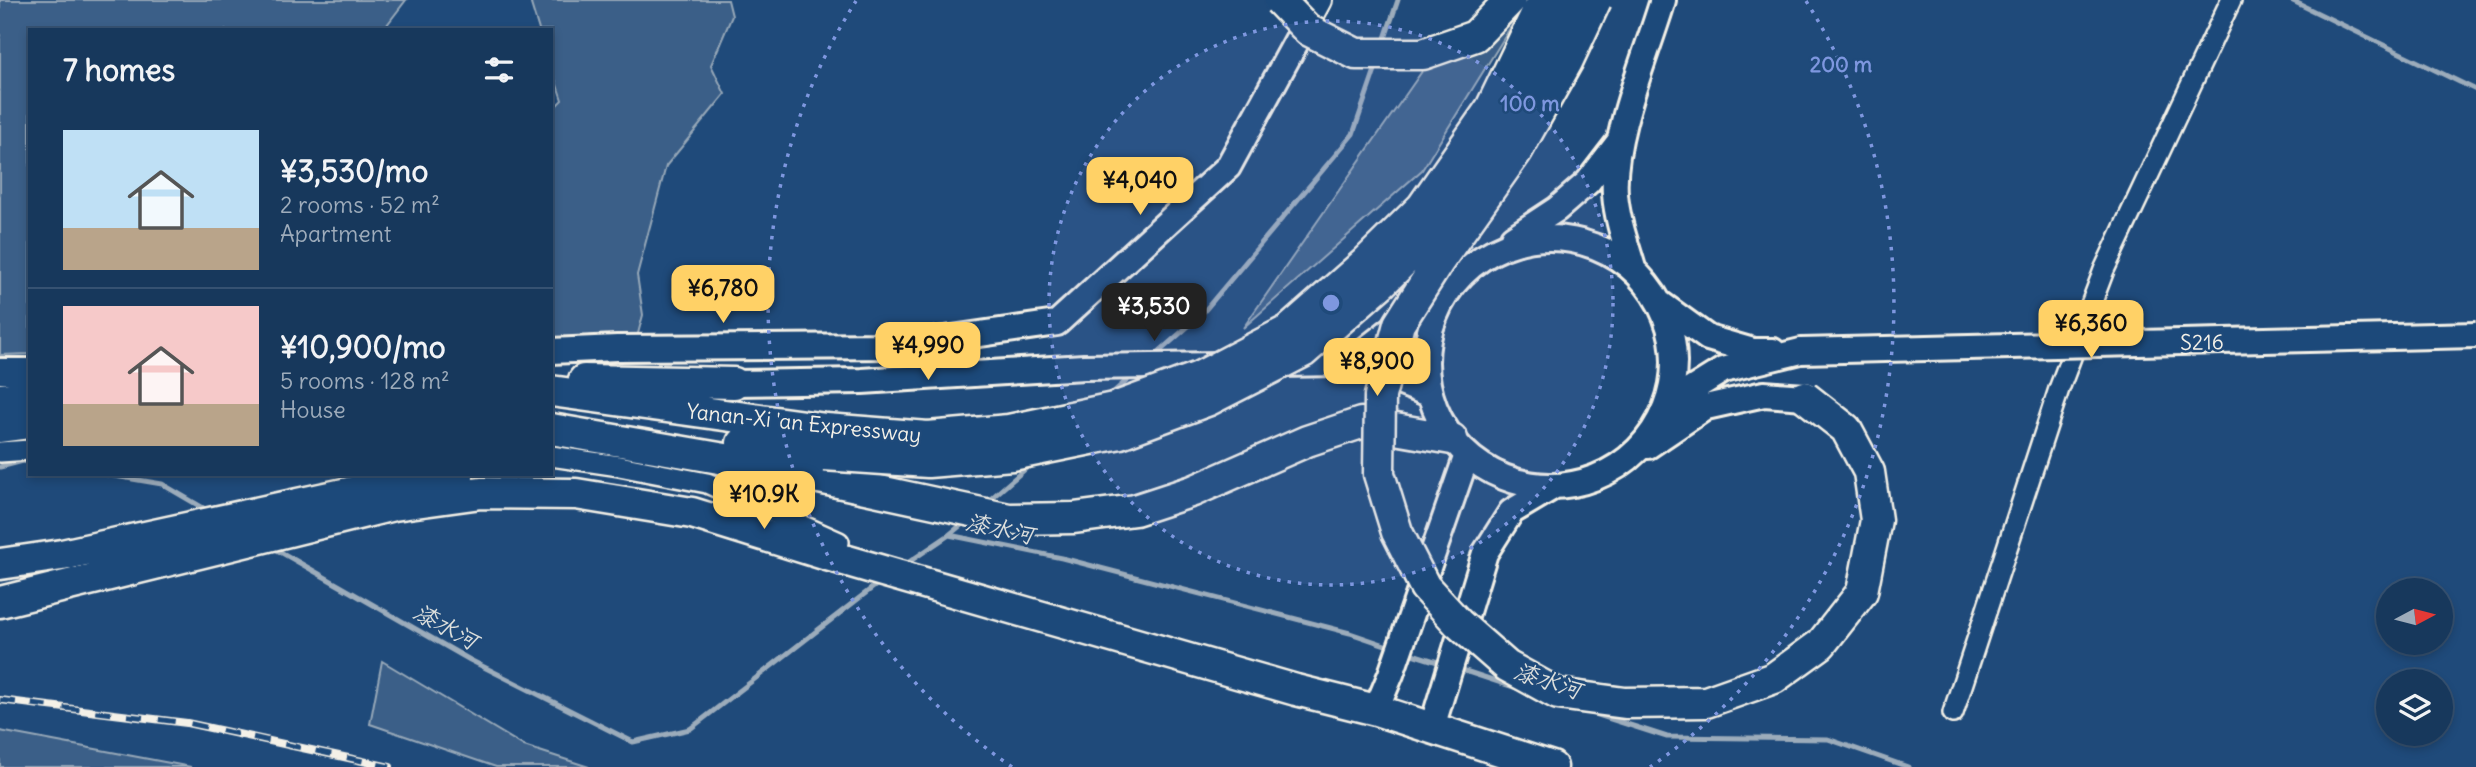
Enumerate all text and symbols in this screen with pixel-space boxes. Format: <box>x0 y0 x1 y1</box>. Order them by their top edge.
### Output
text: 7 homes <box>63 51 175 89</box>
icon: filters <box>480 51 518 89</box>
text: 200 m <box>1810 51 1873 78</box>
text: 100 m <box>1500 90 1560 117</box>
text: ¥3,530/mo <box>280 152 428 190</box>
icon: home <box>119 158 203 242</box>
pin: ¥4,040 <box>1083 158 1197 217</box>
text: ¥4,040 <box>1102 165 1178 194</box>
text: 2 rooms · 52 m² <box>280 190 440 219</box>
text: Apartment <box>280 219 392 248</box>
pin: ¥6,780 <box>666 266 780 325</box>
text: ¥6,780 <box>687 273 759 302</box>
pin: ¥3,530 <box>1097 284 1211 343</box>
text: ¥3,530 <box>1118 291 1190 320</box>
centre of rings <box>1319 291 1343 315</box>
pin: ¥6,360 <box>2034 300 2148 360</box>
text: ¥6,360 <box>2054 308 2128 337</box>
pin: ¥4,990 <box>871 322 985 382</box>
text: ¥10,900/mo <box>280 328 446 366</box>
street label: S216 <box>2180 328 2224 356</box>
text: ¥4,990 <box>891 330 965 359</box>
icon: home <box>119 334 203 418</box>
pin: ¥8,900 <box>1320 338 1434 398</box>
text: ¥8,900 <box>1339 346 1415 375</box>
text: 5 rooms · 128 m² <box>280 366 450 395</box>
text: House <box>280 395 346 424</box>
street label: Yanan-Xi 'an Expressway <box>685 397 923 449</box>
pin: ¥10.9K <box>707 472 821 531</box>
text: ¥10.9K <box>729 479 799 508</box>
water label: 漆水河 <box>963 507 1041 550</box>
north arrow <box>2376 578 2454 654</box>
map controls <box>2376 578 2453 746</box>
water label: 漆水河 <box>409 597 487 657</box>
water label: 漆水河 <box>1511 656 1589 706</box>
button: layers <box>2376 669 2453 746</box>

